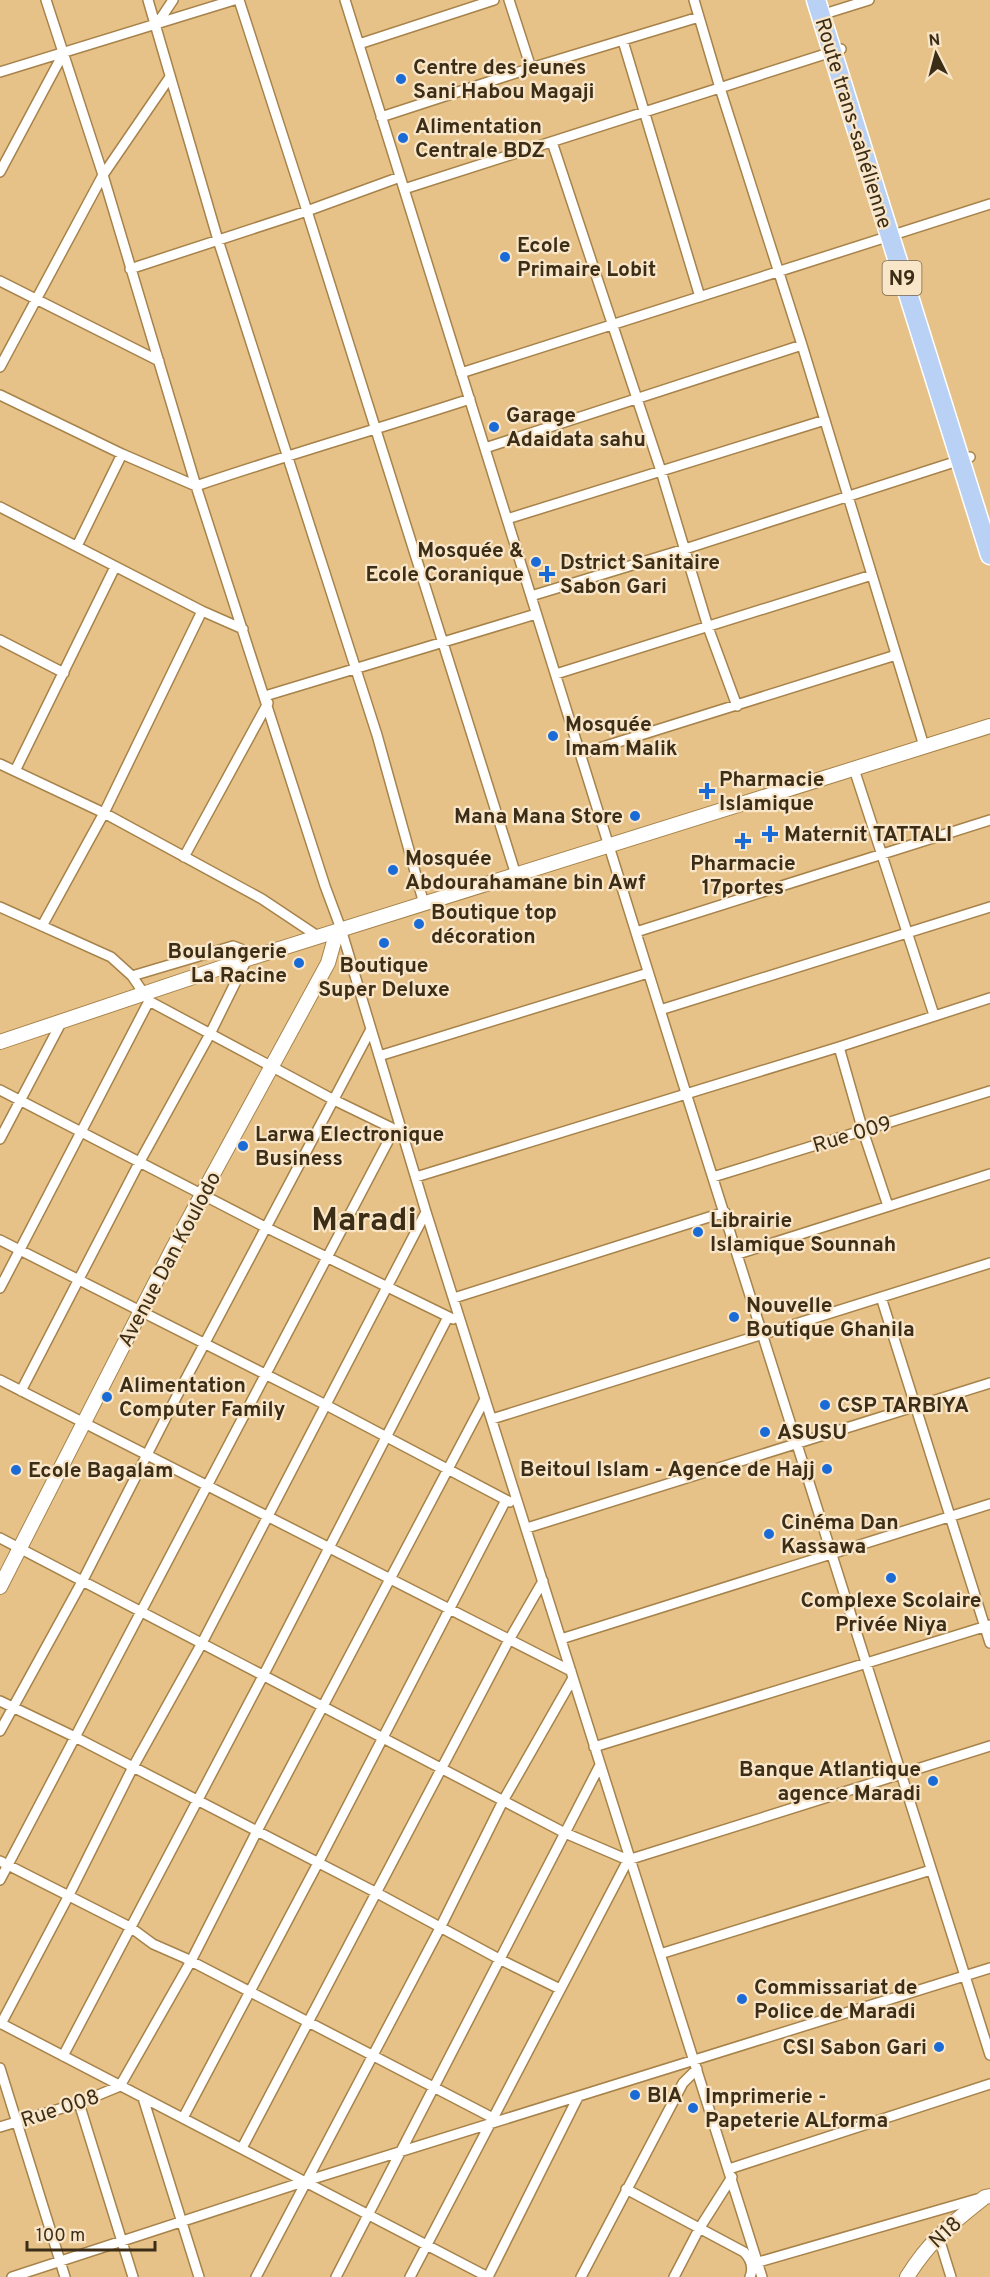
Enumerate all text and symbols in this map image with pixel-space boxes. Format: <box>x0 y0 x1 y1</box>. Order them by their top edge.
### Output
street label: Route trans-sahélienne <box>808 15 898 232</box>
north arrow <box>906 24 966 84</box>
text: N <box>928 31 941 52</box>
place label: Centre des jeunes Sani Habou Magaji <box>413 55 595 106</box>
marker: Centre des jeunes Sani Habou Magaji <box>394 72 408 86</box>
place label: Alimentation Centrale BDZ <box>415 114 545 165</box>
marker: Alimentation Centrale BDZ <box>396 131 410 145</box>
place label: Ecole Primaire Lobit <box>517 233 656 284</box>
marker: Ecole Primaire Lobit <box>498 250 512 264</box>
road number: N9 <box>882 261 922 295</box>
place label: Garage Adaidata sahu <box>506 403 646 454</box>
marker: Garage Adaidata sahu <box>487 420 501 434</box>
place label: Mosquée & Ecole Coranique <box>366 538 524 589</box>
place label: Dstrict Sanitaire Sabon Gari <box>560 550 720 601</box>
marker: Mosquée & Ecole Coranique <box>529 555 543 569</box>
marker: Dstrict Sanitaire Sabon Gari <box>538 565 556 583</box>
place label: Mosquée Imam Malik <box>565 712 678 763</box>
marker: Mosquée Imam Malik <box>546 729 560 743</box>
place label: Pharmacie Islamique <box>719 767 824 818</box>
marker: Pharmacie Islamique <box>700 784 714 798</box>
place label: Mana Mana Store <box>454 804 623 831</box>
marker: Mana Mana Store <box>628 809 642 823</box>
place label: Maternit TATTALI <box>784 822 952 849</box>
marker: Maternit TATTALI <box>761 825 779 843</box>
marker: Pharmacie 17portes <box>736 834 750 848</box>
place label: Mosquée Abdourahamane bin Awf <box>405 846 646 897</box>
place label: Pharmacie 17portes <box>690 851 796 902</box>
marker: Mosquée Abdourahamane bin Awf <box>386 863 400 877</box>
place label: Boutique top décoration <box>431 900 557 951</box>
marker: Boutique top décoration <box>412 917 426 931</box>
marker: Boutique Super Deluxe <box>377 936 391 950</box>
place label: Boulangerie La Racine <box>168 939 287 990</box>
place label: Boutique Super Deluxe <box>318 953 450 1004</box>
marker: Boulangerie La Racine <box>292 956 306 970</box>
street label: Rue 009 <box>810 1111 895 1160</box>
place label: Larwa Electronique Business <box>255 1122 444 1173</box>
marker: Larwa Electronique Business <box>236 1139 250 1153</box>
street label: Avenue Dan Koulodo <box>113 1167 228 1352</box>
district label: Maradi <box>311 1201 417 1243</box>
place label: Librairie Islamique Sounnah <box>710 1208 896 1259</box>
marker: Librairie Islamique Sounnah <box>691 1225 705 1239</box>
place label: Nouvelle Boutique Ghanila <box>746 1293 915 1344</box>
marker: Nouvelle Boutique Ghanila <box>727 1310 741 1324</box>
place label: Alimentation Computer Family <box>119 1373 286 1424</box>
marker: Alimentation Computer Family <box>100 1390 114 1404</box>
place label: CSP TARBIYA <box>837 1393 969 1420</box>
marker: CSP TARBIYA <box>818 1398 832 1412</box>
place label: ASUSU <box>777 1420 847 1447</box>
marker: ASUSU <box>758 1425 772 1439</box>
place label: Beitoul Islam - Agence de Hajj <box>520 1457 815 1484</box>
place label: Ecole Bagalam <box>28 1458 173 1485</box>
marker: Beitoul Islam - Agence de Hajj <box>820 1462 834 1476</box>
marker: Ecole Bagalam <box>9 1463 23 1477</box>
place label: Cinéma Dan Kassawa <box>781 1510 899 1561</box>
marker: Cinéma Dan Kassawa <box>762 1527 776 1541</box>
marker: Complexe Scolaire Privée Niya <box>884 1571 898 1585</box>
place label: Complexe Scolaire Privée Niya <box>801 1588 981 1639</box>
place label: Banque Atlantique agence Maradi <box>739 1757 921 1808</box>
marker: Banque Atlantique agence Maradi <box>926 1774 940 1788</box>
place label: Commissariat de Police de Maradi <box>754 1975 917 2026</box>
marker: Commissariat de Police de Maradi <box>735 1992 749 2006</box>
place label: CSI Sabon Gari <box>782 2035 927 2062</box>
marker: CSI Sabon Gari <box>932 2040 946 2054</box>
place label: BIA <box>647 2083 682 2110</box>
street label: Rue 008 <box>18 2084 103 2135</box>
place label: Imprimerie - Papeterie ALforma <box>705 2084 888 2135</box>
marker: BIA <box>628 2088 642 2102</box>
marker: Imprimerie - Papeterie ALforma <box>686 2101 700 2115</box>
street label: N18 <box>924 2211 968 2255</box>
scale bar <box>27 2214 154 2252</box>
text: 100 m <box>36 2225 85 2248</box>

